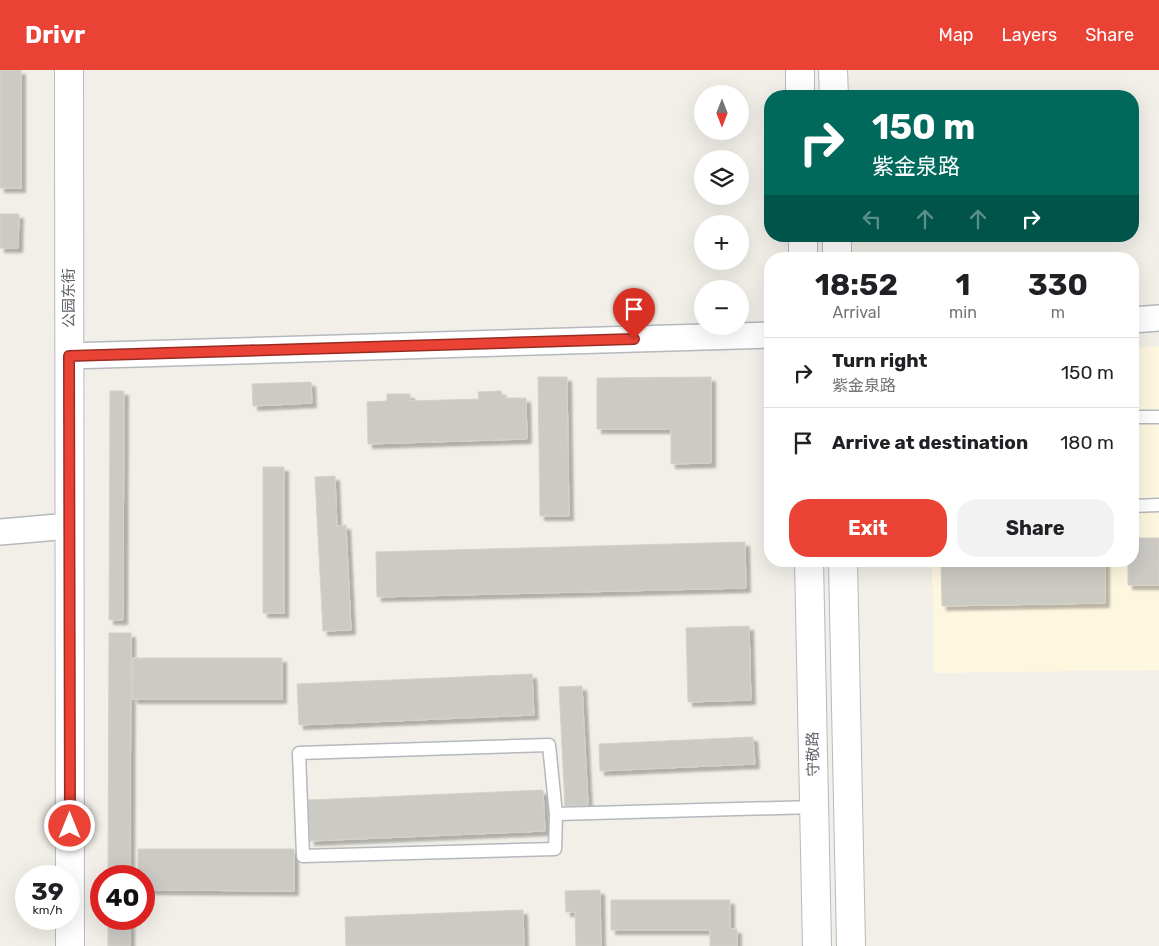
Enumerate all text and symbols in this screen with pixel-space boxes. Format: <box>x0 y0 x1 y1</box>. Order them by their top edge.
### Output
text: Drivr <box>25 21 85 49</box>
text: Map <box>939 24 974 46</box>
text: Layers <box>1002 24 1057 46</box>
text: Share <box>1085 24 1134 46</box>
north arrow <box>694 85 749 140</box>
map controls <box>694 85 749 335</box>
text: 150 m <box>872 106 975 148</box>
icon: right <box>789 110 854 175</box>
button: layers <box>694 150 749 205</box>
text: 紫金泉路 <box>872 153 960 180</box>
icon: left <box>858 205 886 233</box>
icon: ahead <box>911 205 939 233</box>
icon: ahead <box>964 205 992 233</box>
icon: right <box>1017 205 1045 233</box>
button: + <box>694 215 749 270</box>
text: 18:52 <box>815 267 898 303</box>
text: 1 <box>956 267 970 303</box>
text: 330 <box>1028 267 1088 303</box>
street label: 公园东街 <box>60 268 78 328</box>
button: − <box>694 280 749 335</box>
pin <box>613 288 655 339</box>
icon: arrive <box>620 295 648 323</box>
text: Arrival <box>833 303 881 322</box>
text: min <box>949 303 977 322</box>
text: m <box>1051 303 1065 322</box>
text: Turn right <box>832 349 927 372</box>
icon: right <box>789 359 817 387</box>
text: 150 m <box>1061 361 1114 384</box>
text: 紫金泉路 <box>832 376 896 395</box>
icon: arrive <box>789 429 817 457</box>
text: Arrive at destination <box>832 431 1028 454</box>
text: 180 m <box>1060 431 1114 454</box>
button: Exit <box>789 499 947 557</box>
button: Share <box>957 499 1114 557</box>
street label: 守敬路 <box>804 731 822 777</box>
position arrow <box>43 799 95 851</box>
speed limit sign: 40 <box>90 865 155 930</box>
text: 39 <box>31 877 64 906</box>
text: km/h <box>33 903 62 917</box>

